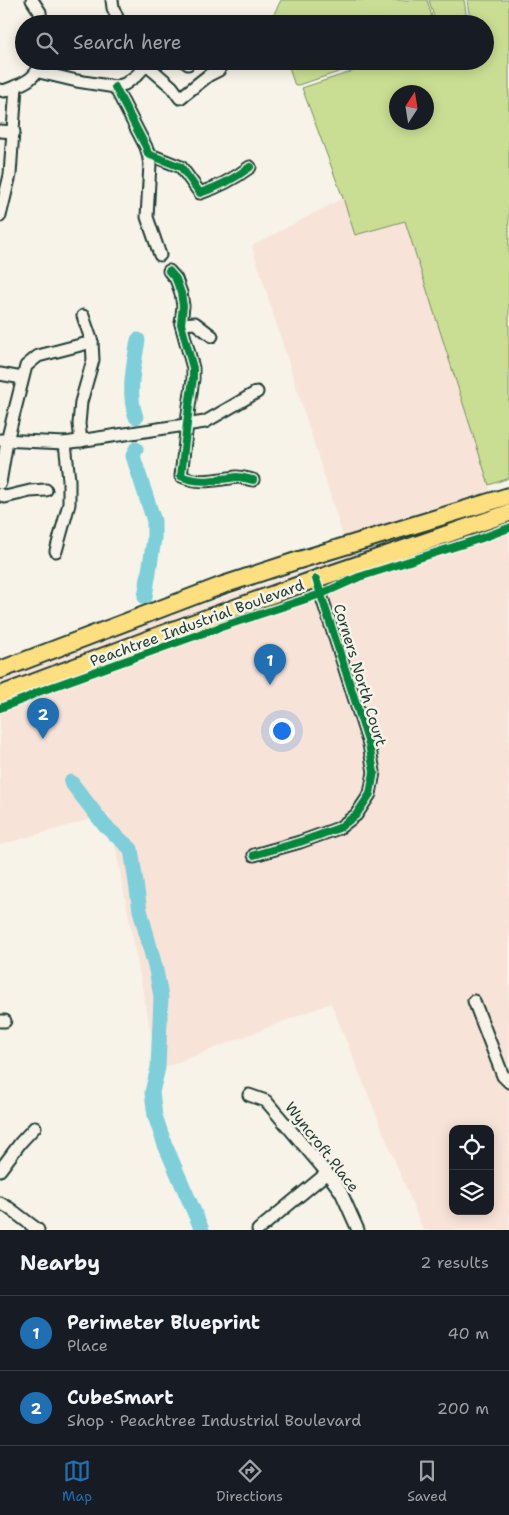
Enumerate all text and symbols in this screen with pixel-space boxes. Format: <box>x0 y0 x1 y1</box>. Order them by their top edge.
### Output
search box <box>15 15 494 70</box>
icon: search <box>33 29 61 57</box>
text: Search here <box>73 30 182 55</box>
north arrow <box>389 85 434 130</box>
street label: Peachtree Industrial Boulevard <box>87 575 307 671</box>
street label: Corners North Court <box>329 601 391 749</box>
pin: 1 <box>254 644 286 685</box>
pin: 2 <box>27 698 59 739</box>
your location <box>269 718 295 744</box>
street label: Wyncroft Place <box>280 1098 364 1196</box>
map controls <box>449 1125 494 1215</box>
button: locate <box>449 1125 494 1170</box>
button: layers <box>449 1170 494 1215</box>
text: Nearby <box>20 1249 100 1277</box>
text: 2 results <box>420 1252 489 1273</box>
text: Perimeter Blueprint <box>67 1310 260 1335</box>
text: 1 <box>32 1323 40 1344</box>
text: 40 m <box>447 1323 489 1344</box>
text: Place <box>67 1335 108 1356</box>
text: CubeSmart <box>67 1385 173 1410</box>
text: 2 <box>30 1398 42 1419</box>
text: 200 m <box>437 1398 489 1419</box>
text: Shop · Peachtree Industrial Boulevard <box>67 1410 361 1431</box>
tab: Map <box>62 1457 92 1505</box>
tab: Directions <box>216 1457 283 1505</box>
tab: Saved <box>407 1457 447 1505</box>

